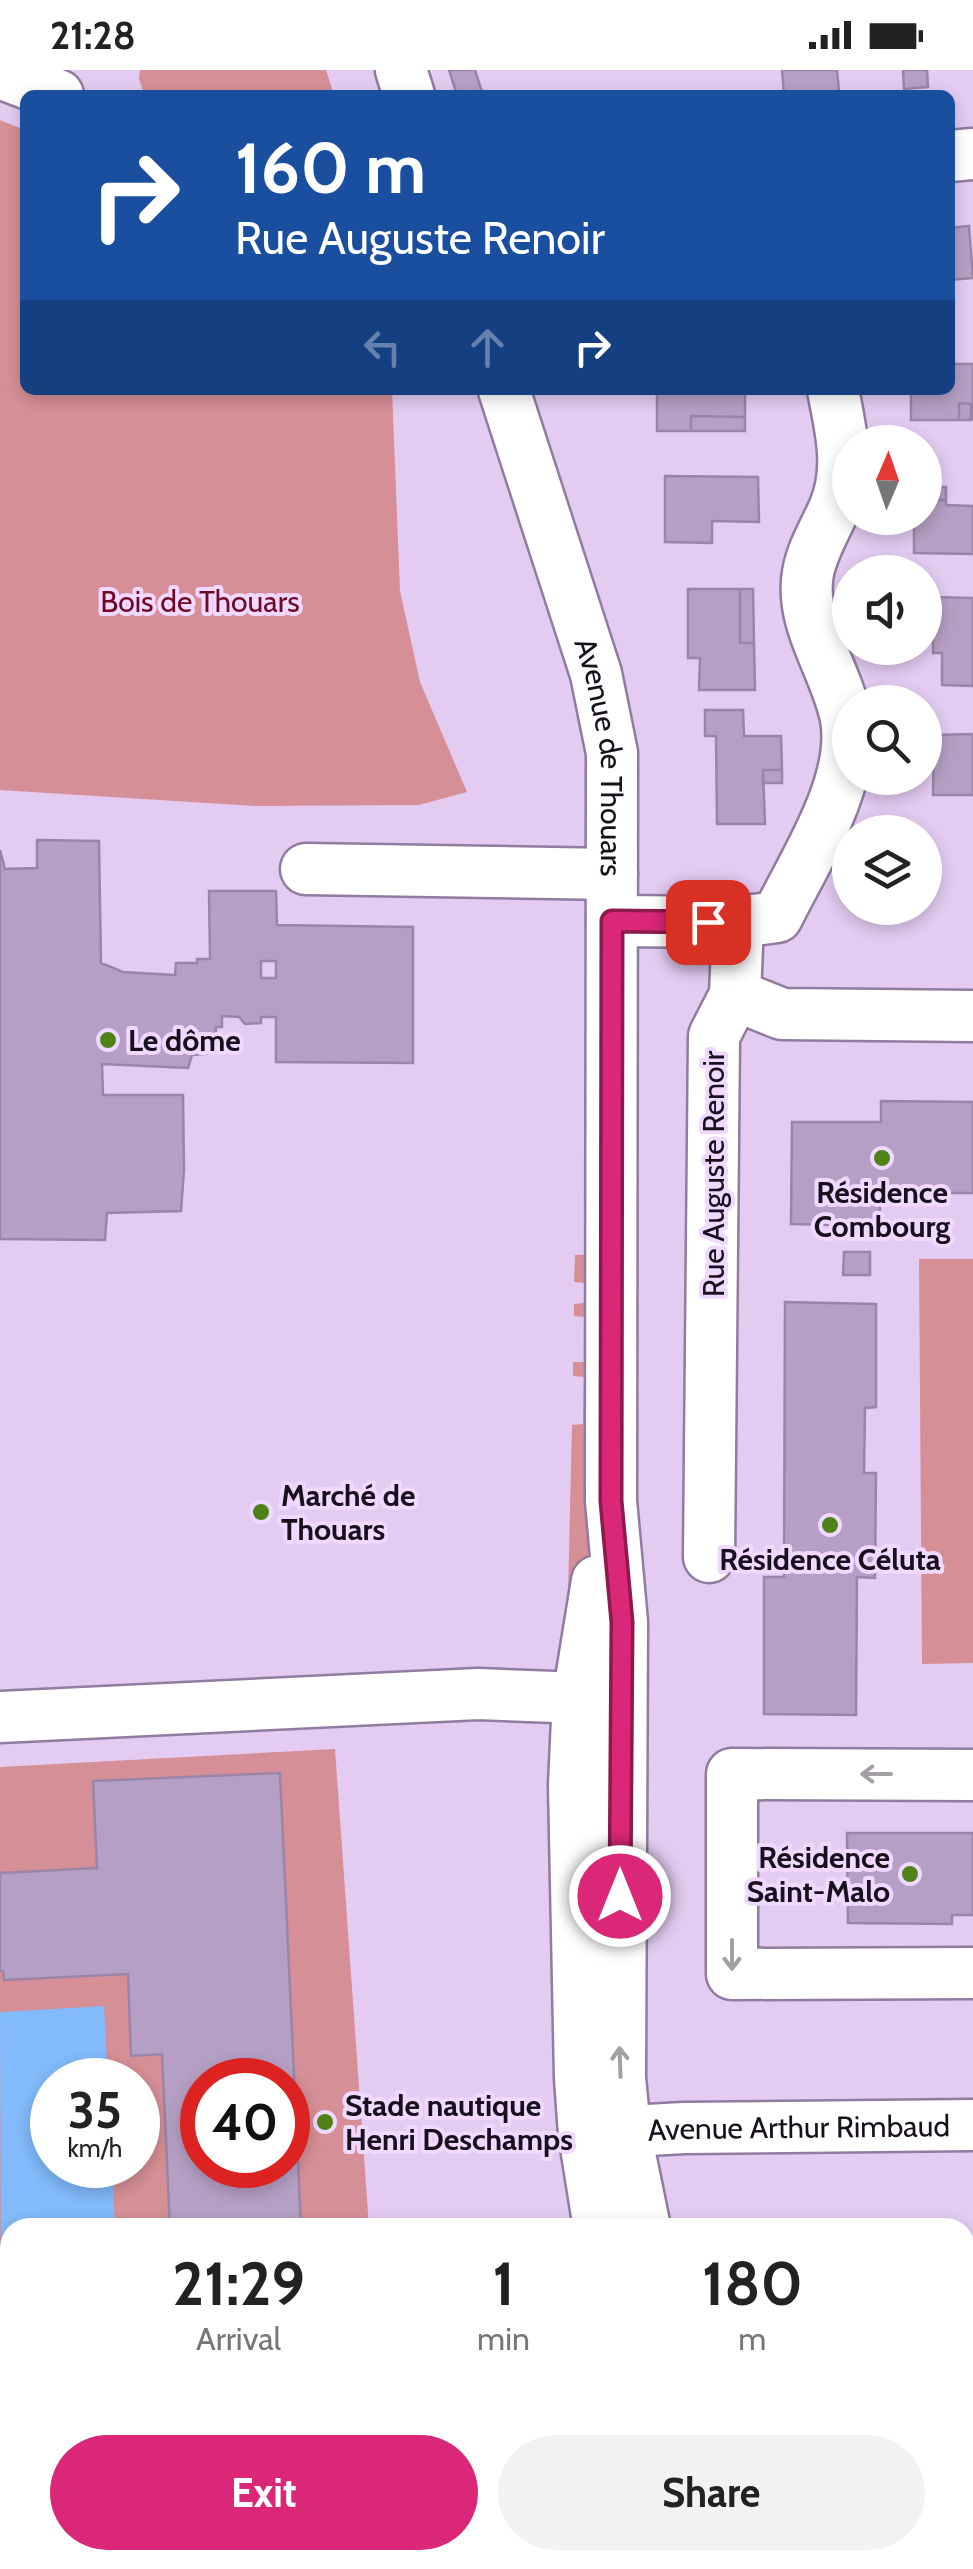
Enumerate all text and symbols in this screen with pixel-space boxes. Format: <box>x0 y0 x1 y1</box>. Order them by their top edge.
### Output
text: 21:28 <box>50 12 136 59</box>
text: 160 m <box>235 125 426 211</box>
icon: right <box>70 130 200 260</box>
text: Rue Auguste Renoir <box>235 211 605 265</box>
icon: left <box>355 320 410 375</box>
icon: ahead <box>460 320 515 375</box>
icon: right <box>565 320 620 375</box>
north arrow <box>832 425 942 535</box>
map controls <box>832 425 942 925</box>
button: sound <box>832 555 942 665</box>
park label: Bois de Thouars <box>100 583 300 620</box>
street label: Avenue de Thouars <box>567 633 630 877</box>
button: search <box>832 685 942 795</box>
button: layers <box>832 815 942 925</box>
pin <box>666 880 751 965</box>
icon: arrive <box>681 895 736 950</box>
place label: Le dôme <box>128 1022 241 1059</box>
marker: Le dôme <box>97 1029 119 1051</box>
street label: Rue Auguste Renoir <box>695 1050 732 1297</box>
marker: Résidence Combourg <box>871 1147 893 1169</box>
place label: Résidence Combourg <box>814 1174 950 1245</box>
place label: Marché de Thouars <box>281 1477 415 1548</box>
marker: Marché de Thouars <box>250 1501 272 1523</box>
marker: Résidence Céluta <box>819 1514 841 1536</box>
place label: Résidence Céluta <box>719 1541 941 1578</box>
one-way arrow <box>860 1764 892 1784</box>
place label: Résidence Saint-Malo <box>747 1839 890 1910</box>
position arrow <box>568 1844 672 1948</box>
marker: Résidence Saint-Malo <box>899 1863 921 1885</box>
one-way arrow <box>722 1938 742 1971</box>
one-way arrow <box>610 2047 629 2079</box>
speed limit sign: 40 <box>180 2058 310 2188</box>
text: 35 <box>68 2080 122 2141</box>
place label: Stade nautique Henri Deschamps <box>345 2087 573 2158</box>
street label: Avenue Arthur Rimbaud <box>647 2107 950 2148</box>
marker: Stade nautique Henri Deschamps <box>314 2111 336 2133</box>
text: km/h <box>68 2133 122 2163</box>
text: 21:29 <box>172 2247 305 2320</box>
text: 1 <box>492 2247 515 2320</box>
text: 180 <box>702 2247 803 2320</box>
text: Arrival <box>196 2319 281 2358</box>
text: min <box>477 2319 530 2358</box>
text: m <box>738 2319 766 2358</box>
button: Exit <box>50 2435 478 2550</box>
button: Share <box>498 2435 925 2550</box>

